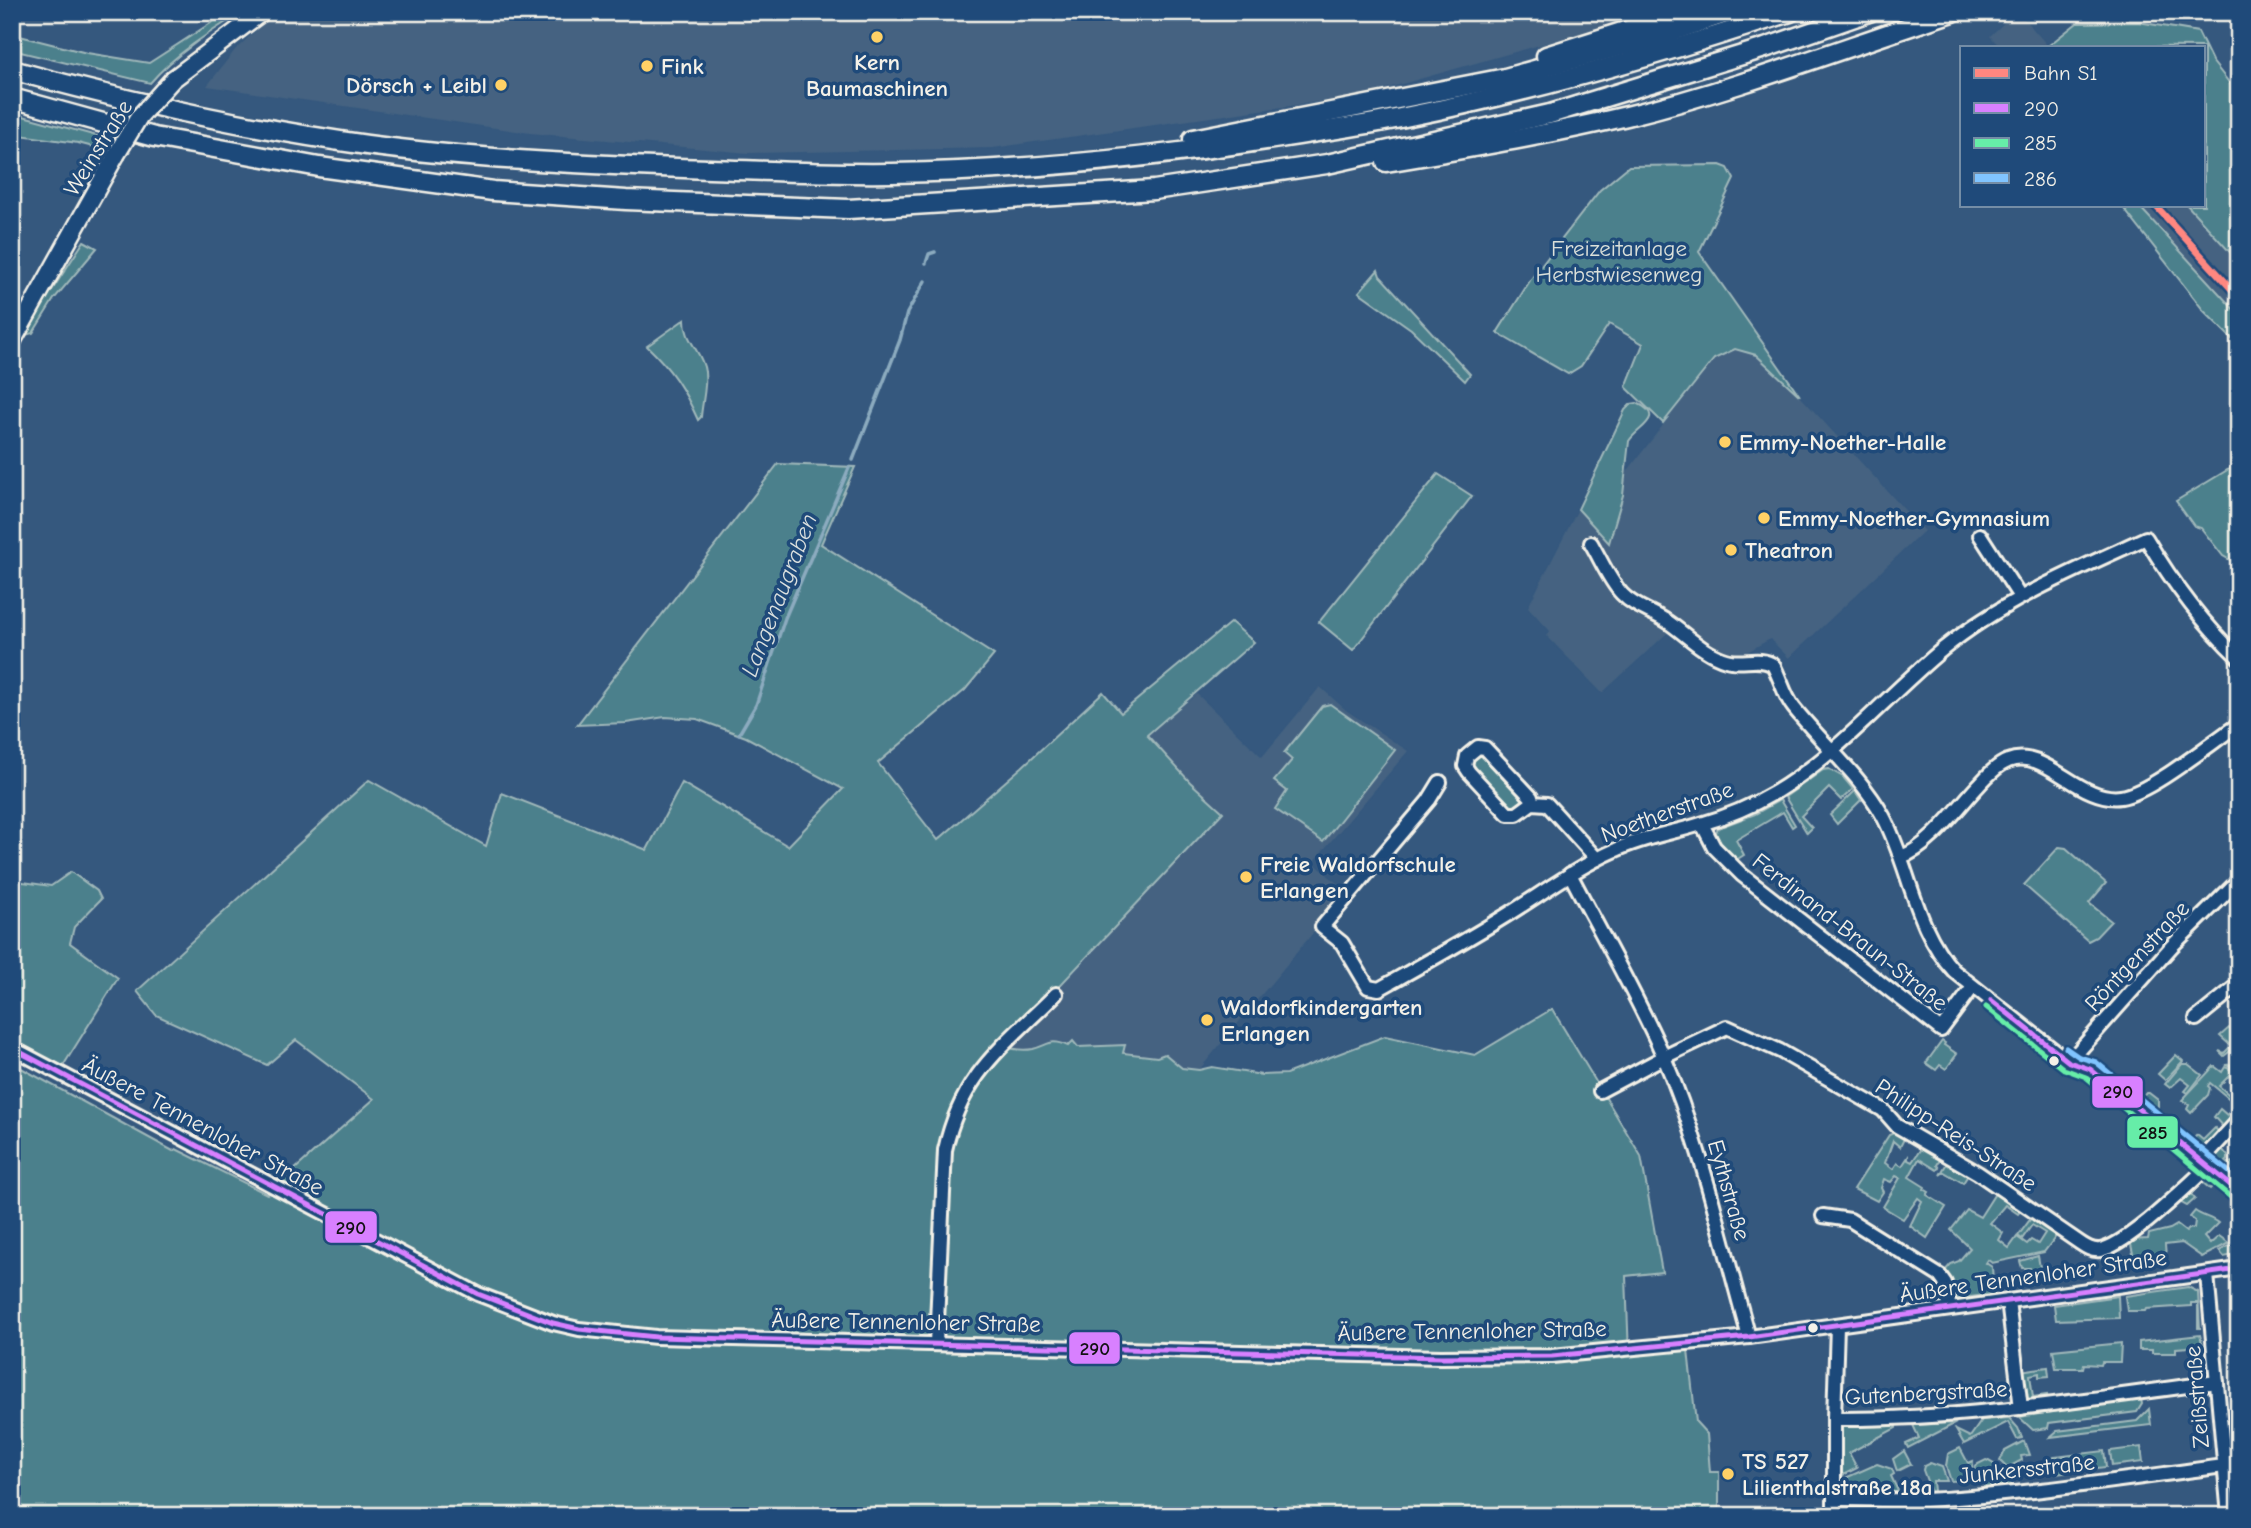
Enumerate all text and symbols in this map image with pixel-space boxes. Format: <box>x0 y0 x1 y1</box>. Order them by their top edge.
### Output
marker: Kern Baumaschinen <box>869 29 885 45</box>
legend <box>1960 46 2206 206</box>
place label: Kern Baumaschinen <box>806 49 948 102</box>
place label: Fink <box>661 53 704 80</box>
marker: Fink <box>639 58 655 74</box>
text: Bahn S1 <box>2024 61 2098 85</box>
place label: Dörsch + Leibl <box>346 72 487 99</box>
marker: Dörsch + Leibl <box>493 77 509 93</box>
street label: Weinstraße <box>58 95 138 201</box>
text: 290 <box>2024 97 2059 121</box>
text: 285 <box>2024 131 2057 155</box>
text: 286 <box>2024 167 2057 191</box>
park label: Freizeitanlage Herbstwiesenweg <box>1536 235 1702 288</box>
place label: Emmy-Noether-Halle <box>1739 429 1946 456</box>
marker: Emmy-Noether-Halle <box>1717 434 1733 450</box>
place label: Emmy-Noether-Gymnasium <box>1778 505 2050 532</box>
water label: Langenaugraben <box>735 510 823 680</box>
marker: Emmy-Noether-Gymnasium <box>1756 510 1772 526</box>
place label: Theatron <box>1745 537 1833 564</box>
marker: Theatron <box>1723 542 1739 558</box>
street label: Noetherstraße <box>1597 776 1737 848</box>
street label: Ferdinand-Braun-Straße <box>1747 847 1953 1017</box>
place label: Freie Waldorfschule Erlangen <box>1260 851 1456 904</box>
marker: Freie Waldorfschule Erlangen <box>1238 869 1254 885</box>
street label: Röntgenstraße <box>2079 895 2195 1017</box>
place label: Waldorfkindergarten Erlangen <box>1221 994 1423 1047</box>
marker: Waldorfkindergarten Erlangen <box>1199 1012 1215 1028</box>
street label: Äußere Tennenloher Straße <box>78 1051 328 1201</box>
unlabelled marker <box>2047 1054 2061 1068</box>
street label: Philipp-Reis-Straße <box>1870 1073 2042 1197</box>
line badge: 290 <box>2091 1075 2144 1109</box>
text: 290 <box>2103 1081 2133 1103</box>
line badge: 285 <box>2126 1115 2179 1149</box>
text: 285 <box>2138 1122 2168 1144</box>
street label: Eythstraße <box>1702 1137 1756 1243</box>
line badge: 290 <box>324 1210 378 1244</box>
text: 290 <box>336 1217 366 1239</box>
street label: Äußere Tennenloher Straße <box>1898 1244 2168 1308</box>
street label: Äußere Tennenloher Straße <box>771 1306 1041 1338</box>
street label: Äußere Tennenloher Straße <box>1337 1315 1607 1347</box>
unlabelled marker <box>1806 1321 1820 1335</box>
line badge: 290 <box>1068 1331 1121 1365</box>
text: 290 <box>1080 1338 1110 1360</box>
street label: Zeißstraße <box>2179 1345 2215 1449</box>
street label: Gutenbergstraße <box>1844 1375 2008 1411</box>
place label: TS 527 Lilienthalstraße 18a <box>1742 1448 1932 1501</box>
street label: Junkersstraße <box>1958 1448 2096 1490</box>
marker: TS 527 Lilienthalstraße 18a <box>1720 1466 1736 1482</box>

